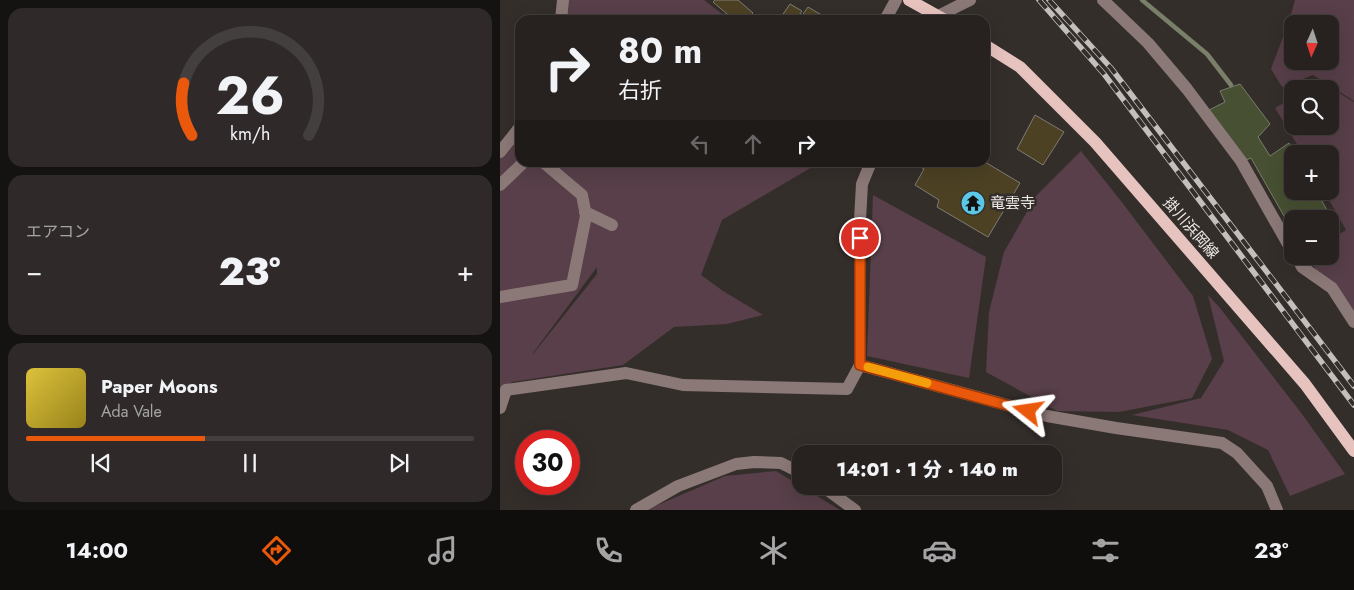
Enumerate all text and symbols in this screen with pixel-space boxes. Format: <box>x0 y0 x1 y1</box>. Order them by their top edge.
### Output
north arrow <box>1284 15 1339 70</box>
map controls <box>1284 15 1339 265</box>
text: 80 m <box>618 26 702 76</box>
icon: right <box>535 35 600 100</box>
text: 26 <box>216 58 284 134</box>
text: 右折 <box>618 74 662 106</box>
button: search <box>1284 80 1339 135</box>
text: km/h <box>230 121 270 147</box>
icon: left <box>686 130 714 158</box>
icon: ahead <box>739 130 767 158</box>
icon: right <box>792 130 820 158</box>
button: + <box>1284 145 1339 200</box>
temple icon: 竜雲寺 <box>960 190 986 216</box>
place label: 竜雲寺 <box>990 192 1035 214</box>
street label: 掛川浜岡線 <box>1158 192 1224 264</box>
button: − <box>1284 210 1339 265</box>
pin <box>839 217 881 259</box>
text: エアコン <box>26 220 90 243</box>
icon: arrive <box>846 224 874 252</box>
text: 23° <box>219 244 281 299</box>
text: − <box>26 251 43 292</box>
text: + <box>457 251 474 292</box>
text: Paper Moons <box>101 373 218 400</box>
position arrow <box>1001 384 1053 436</box>
text: Ada Vale <box>101 400 162 423</box>
speed limit sign: 30 <box>515 430 580 495</box>
icon: previous <box>87 449 115 477</box>
icon: pause <box>236 449 264 477</box>
icon: next <box>385 449 413 477</box>
text: 14:01 · 1 分 · 140 m <box>836 456 1018 483</box>
icon: directions <box>259 533 294 568</box>
icon: music <box>425 533 460 568</box>
icon: phone <box>591 533 626 568</box>
icon: climate <box>756 533 791 568</box>
icon: car <box>922 533 957 568</box>
icon: filters <box>1088 533 1123 568</box>
text: 14:00 <box>65 534 128 566</box>
text: 23° <box>1254 534 1289 566</box>

